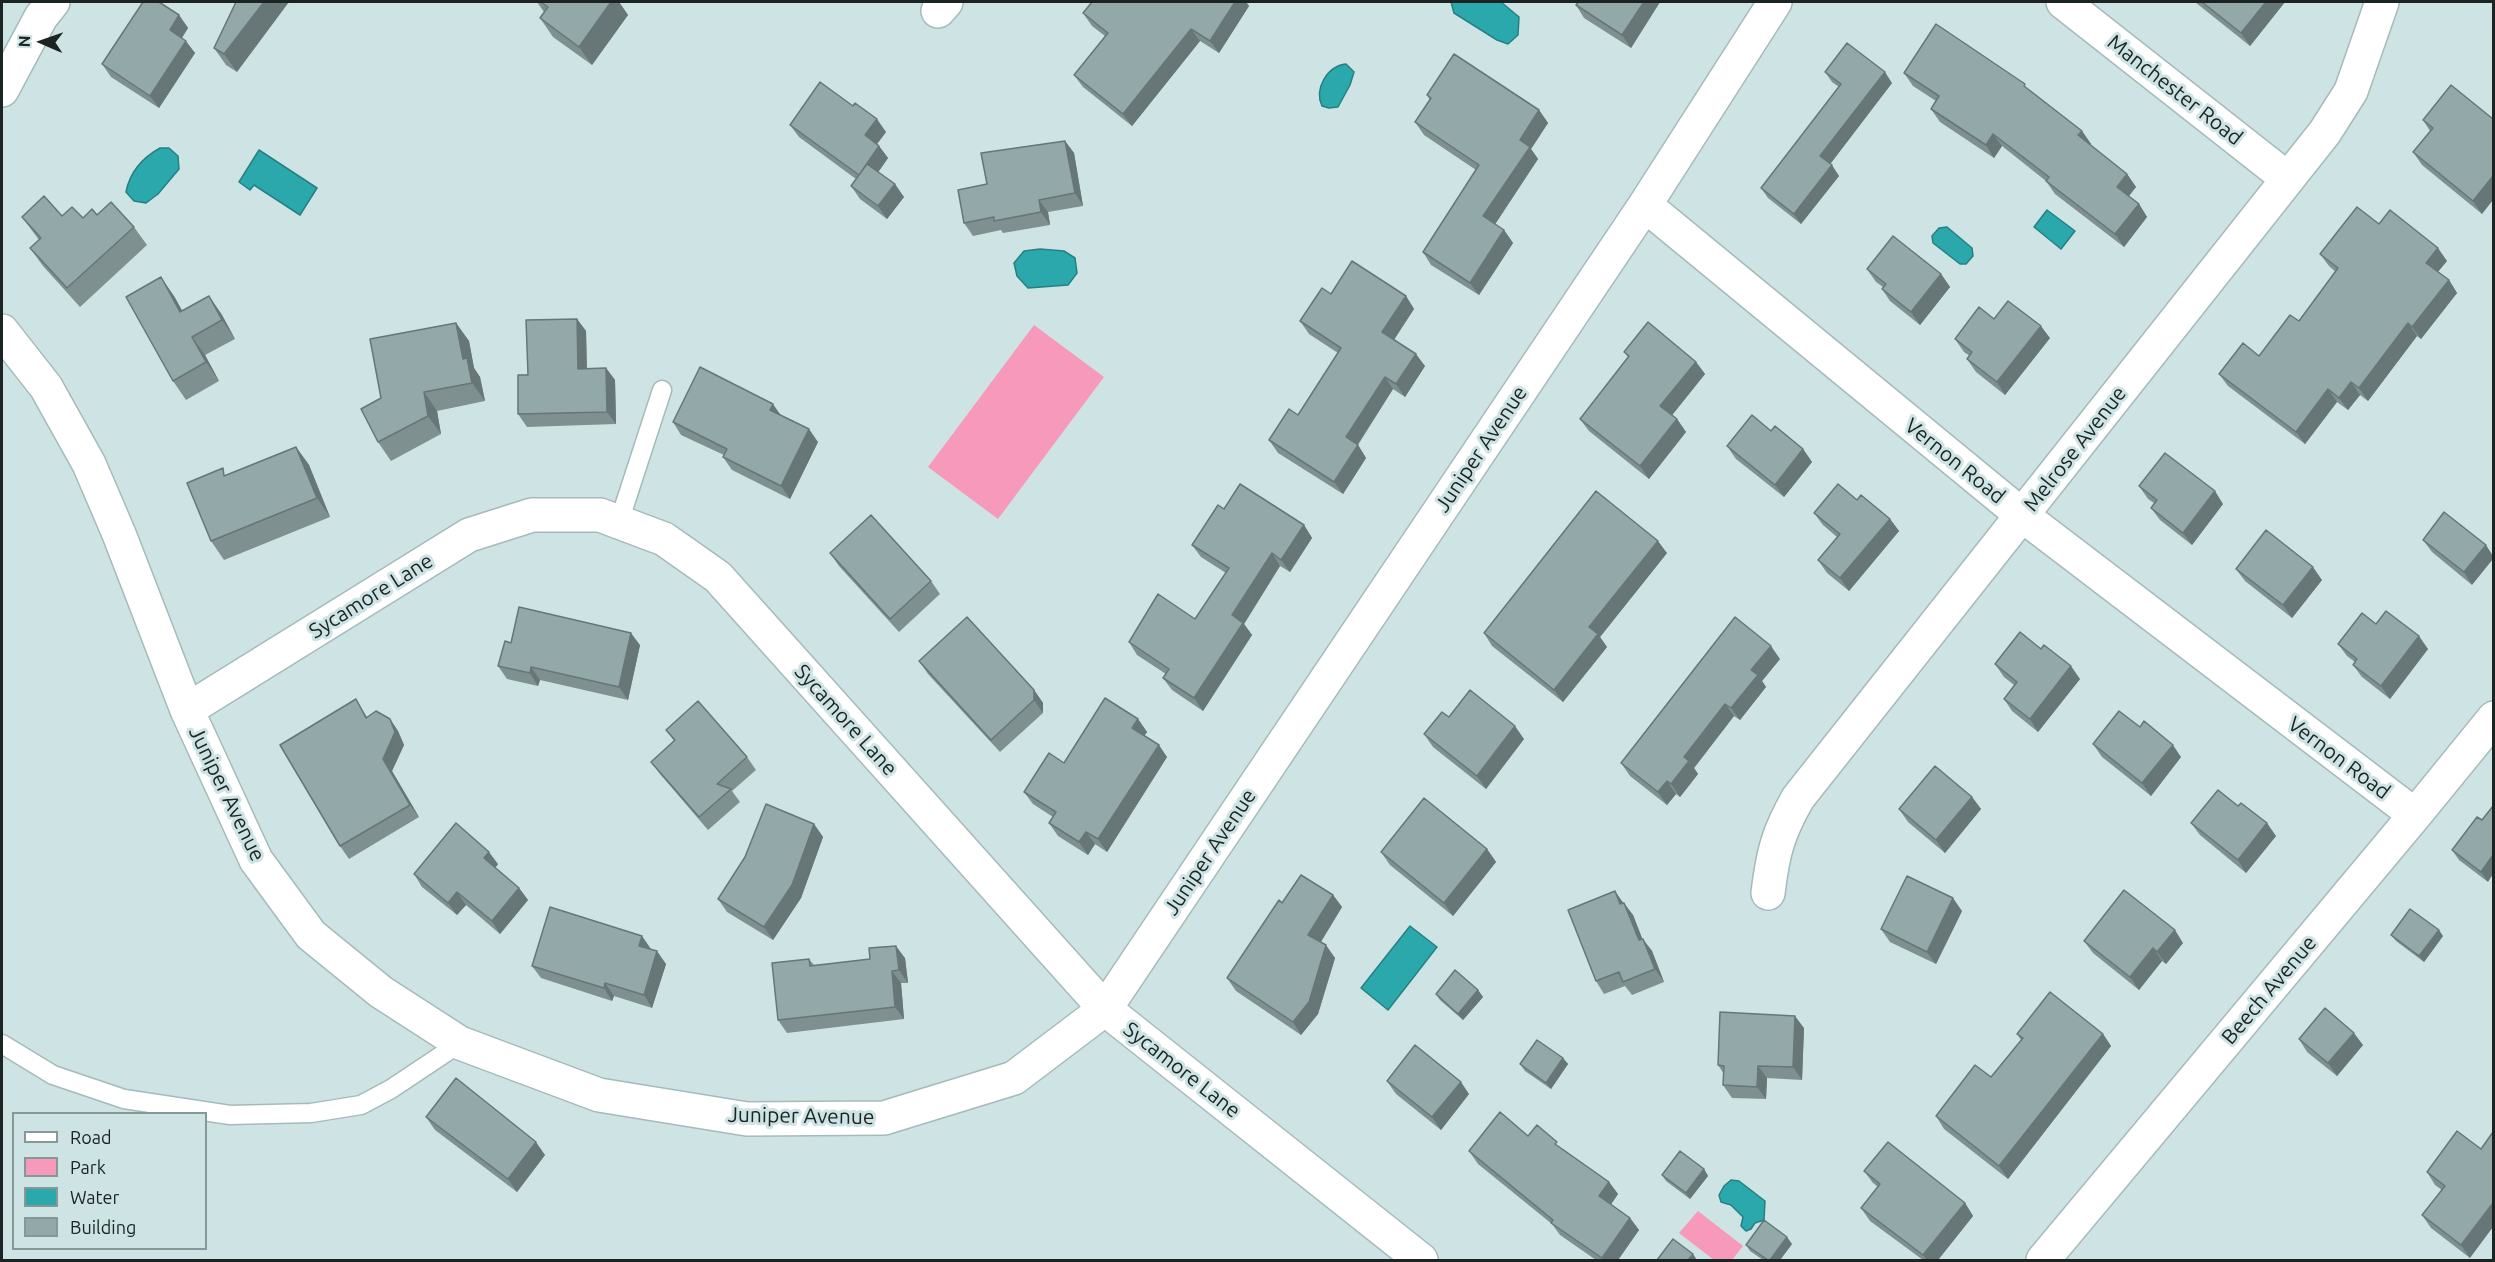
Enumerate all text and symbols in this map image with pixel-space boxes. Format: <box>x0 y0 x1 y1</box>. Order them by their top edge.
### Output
north arrow <box>12 12 72 72</box>
street label: Manchester Road <box>2102 29 2248 151</box>
text: N <box>15 35 33 48</box>
street label: Juniper Avenue <box>1430 381 1532 517</box>
street label: Melrose Avenue <box>2018 381 2132 517</box>
street label: Vernon Road <box>1900 413 2010 509</box>
street label: Sycamore Lane <box>304 548 438 644</box>
street label: Sycamore Lane <box>789 659 903 781</box>
street label: Vernon Road <box>2283 711 2395 805</box>
street label: Juniper Avenue <box>183 723 271 865</box>
street label: Juniper Avenue <box>1159 784 1261 920</box>
street label: Beech Avenue <box>2216 931 2322 1049</box>
street label: Sycamore Lane <box>1119 1017 1245 1123</box>
street label: Juniper Avenue <box>727 1102 875 1130</box>
legend <box>12 1112 207 1250</box>
text: Road <box>70 1127 112 1147</box>
text: Park <box>70 1157 106 1177</box>
text: Water <box>70 1187 119 1207</box>
text: Building <box>70 1217 136 1237</box>

